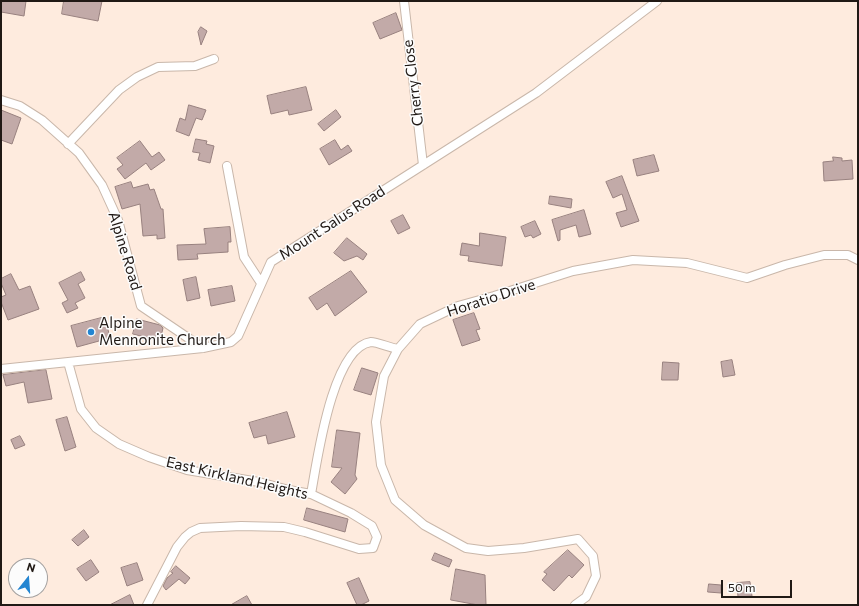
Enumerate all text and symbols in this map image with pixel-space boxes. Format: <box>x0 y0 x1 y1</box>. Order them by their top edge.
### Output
street label: Cherry Close <box>399 39 427 127</box>
street label: Mount Salus Road <box>276 182 388 264</box>
street label: Alpine Road <box>105 209 145 293</box>
street label: Horatio Drive <box>444 275 538 321</box>
place label: Alpine Mennonite Church <box>99 314 226 349</box>
marker: Alpine Mennonite Church <box>86 327 96 337</box>
street label: East Kirkland Heights <box>164 453 310 503</box>
north arrow <box>8 558 48 598</box>
text: N <box>26 560 37 574</box>
scale bar <box>723 572 794 598</box>
text: 50 m <box>728 580 756 594</box>

